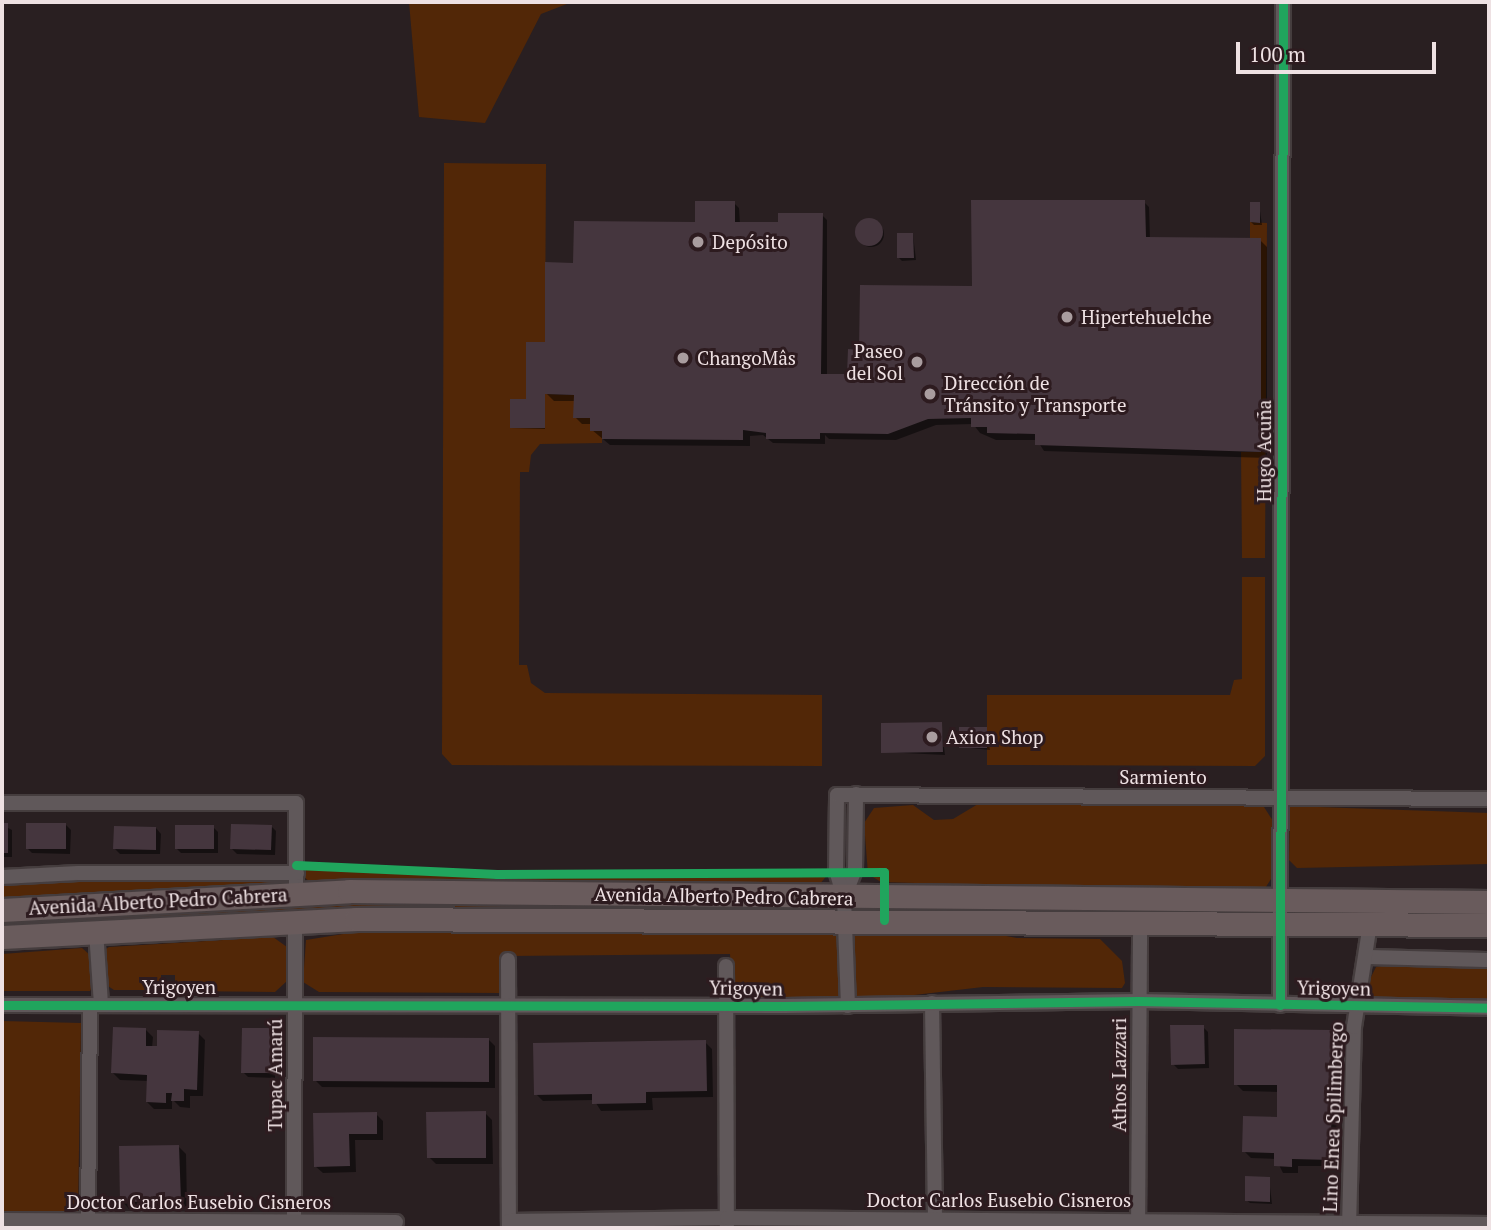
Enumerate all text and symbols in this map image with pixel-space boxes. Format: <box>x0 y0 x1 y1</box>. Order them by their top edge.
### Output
scale bar <box>1239 28 1438 72</box>
text: 100 m <box>1249 40 1306 68</box>
place label: Depósito <box>712 231 788 253</box>
marker: Depósito <box>690 234 706 250</box>
place label: Hipertehuelche <box>1081 306 1212 328</box>
marker: Hipertehuelche <box>1059 309 1075 325</box>
place label: Paseo del Sol <box>846 340 903 384</box>
place label: ChangoMâs <box>697 347 796 369</box>
marker: ChangoMâs <box>675 350 691 366</box>
marker: Paseo del Sol <box>909 354 925 370</box>
place label: Dirección de Tránsito y Transporte <box>944 372 1126 416</box>
marker: Dirección de Tránsito y Transporte <box>922 386 938 402</box>
street label: Hugo Acuña <box>1253 400 1275 502</box>
place label: Axion Shop <box>946 726 1044 748</box>
marker: Axion Shop <box>924 729 940 745</box>
street label: Sarmiento <box>1119 766 1207 788</box>
street label: Avenida Alberto Pedro Cabrera <box>594 882 854 910</box>
street label: Avenida Alberto Pedro Cabrera <box>28 883 288 919</box>
street label: Yrigoyen <box>142 976 216 998</box>
street label: Yrigoyen <box>709 976 783 1000</box>
street label: Yrigoyen <box>1297 976 1371 1000</box>
street label: Tupac Amarú <box>264 1018 286 1132</box>
street label: Athos Lazzari <box>1108 1018 1130 1132</box>
street label: Lino Enea Spilimbergo <box>1318 1021 1348 1213</box>
street label: Doctor Carlos Eusebio Cisneros <box>867 1189 1131 1211</box>
street label: Doctor Carlos Eusebio Cisneros <box>67 1191 331 1213</box>

